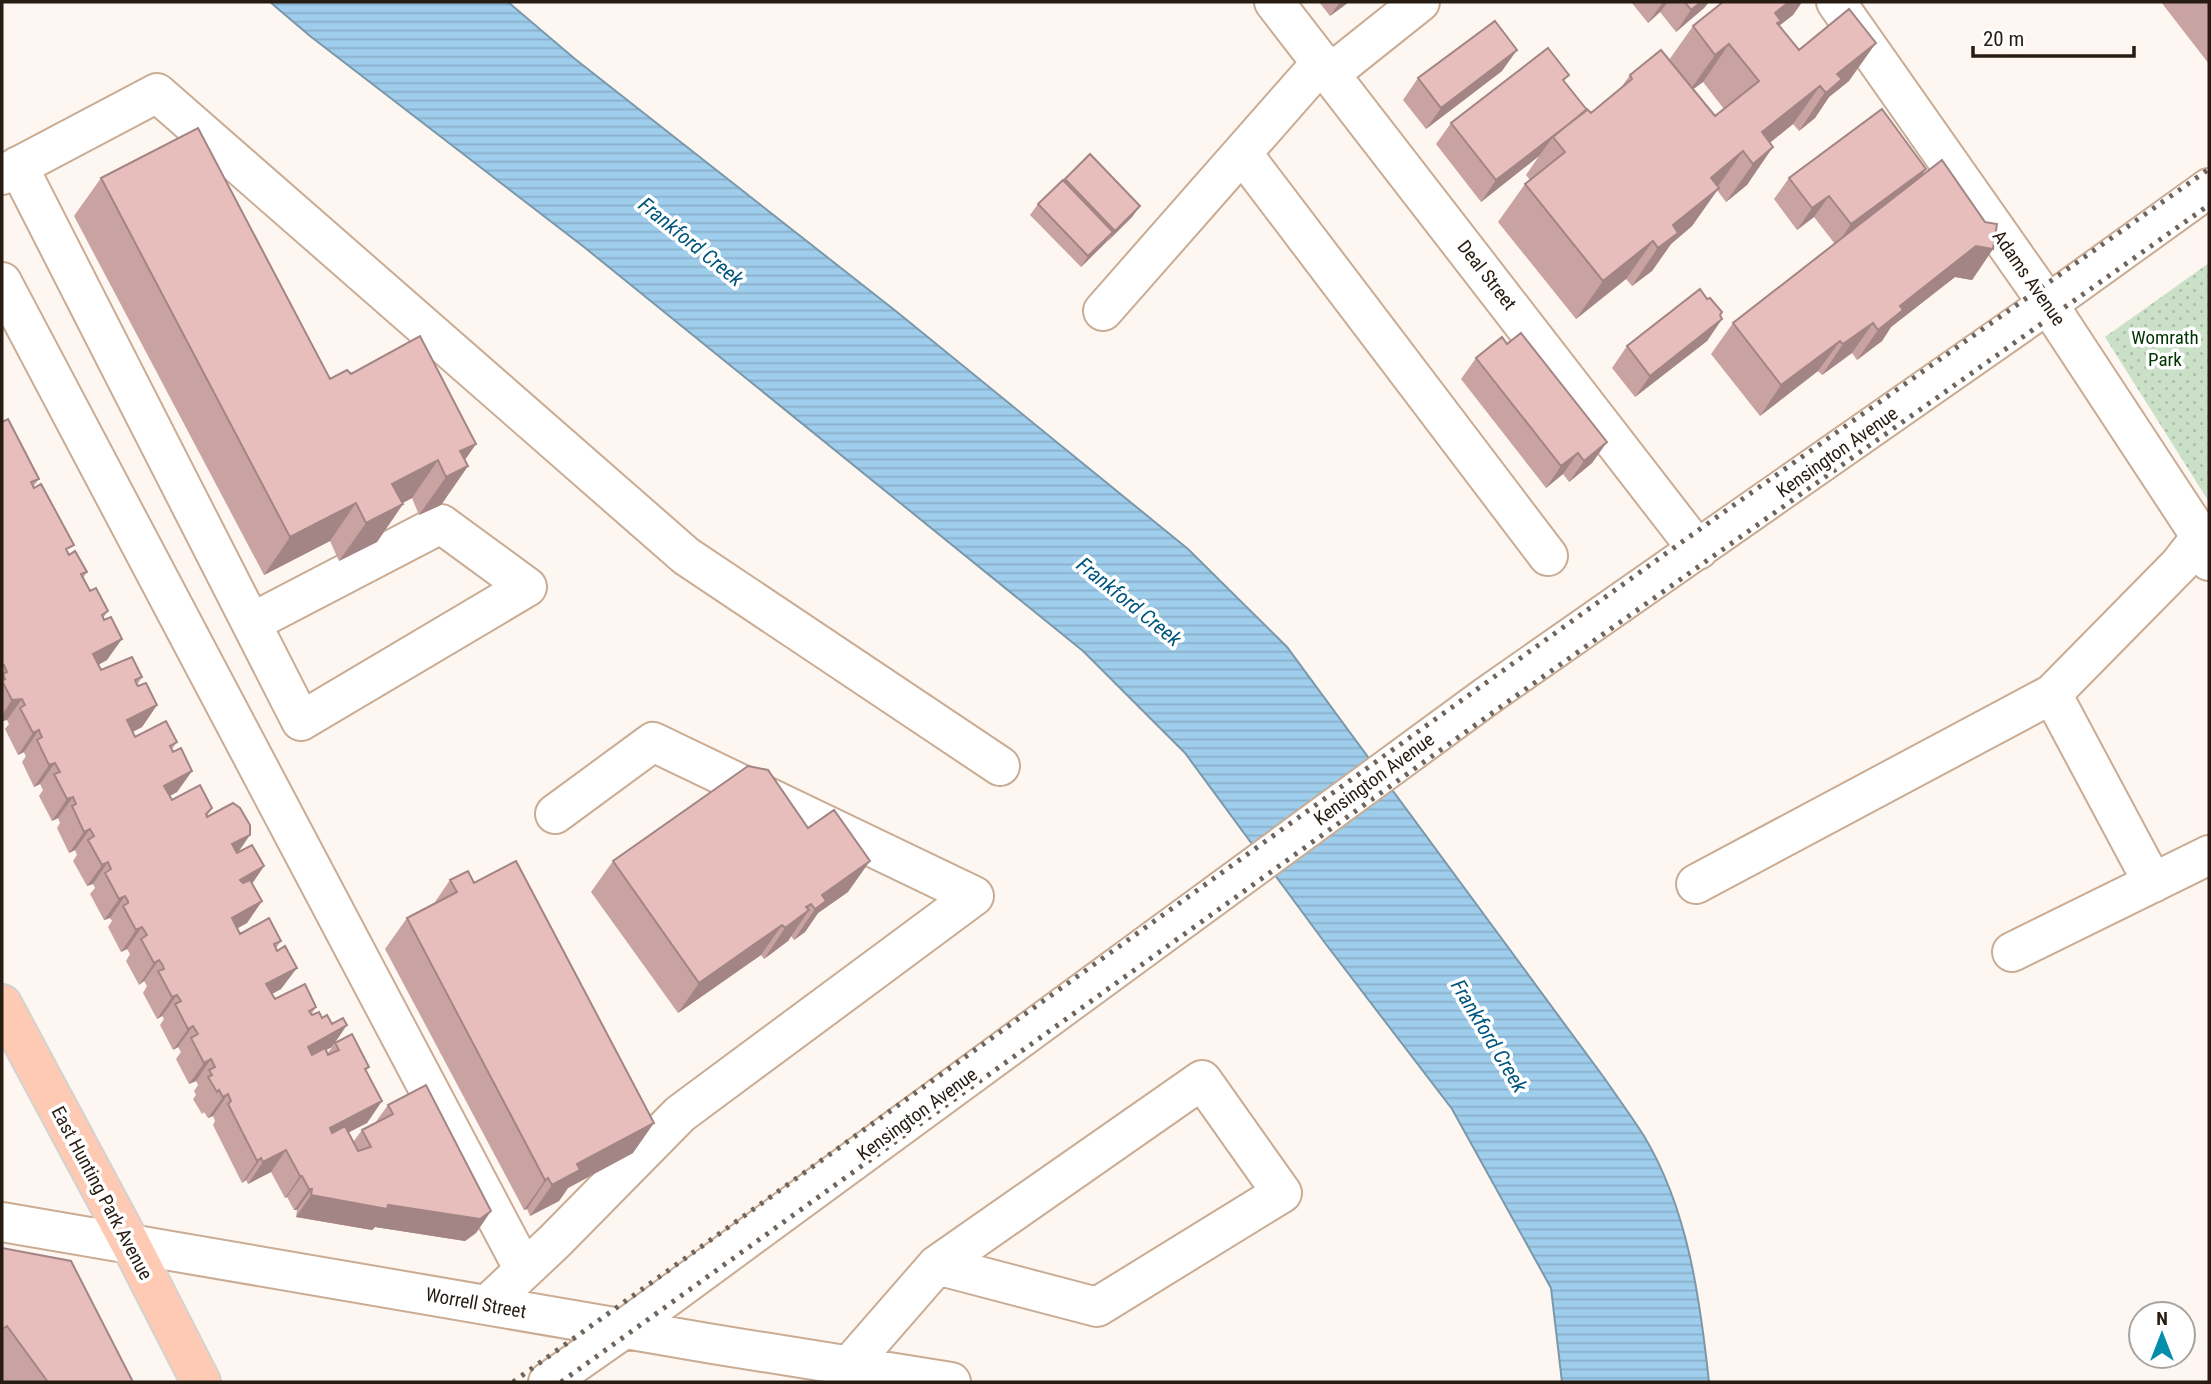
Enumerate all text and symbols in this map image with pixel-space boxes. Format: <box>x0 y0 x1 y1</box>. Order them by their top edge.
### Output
scale bar <box>1973 14 2134 58</box>
text: 20 m <box>1983 27 2024 51</box>
water label: Frankford Creek <box>634 193 749 292</box>
street label: Adams Avenue <box>1988 226 2070 330</box>
street label: Deal Street <box>1453 236 1521 314</box>
park label: Womrath Park <box>2131 326 2199 371</box>
street label: Kensington Avenue <box>1772 401 1902 502</box>
water label: Frankford Creek <box>1072 553 1187 652</box>
street label: Kensington Avenue <box>1309 728 1439 830</box>
water label: Frankford Creek <box>1446 975 1533 1098</box>
street label: Kensington Avenue <box>852 1063 982 1165</box>
street label: East Hunting Park Avenue <box>46 1102 158 1284</box>
street label: Worrell Street <box>424 1283 528 1323</box>
north arrow <box>2127 1300 2197 1370</box>
text: N <box>2156 1307 2168 1330</box>

